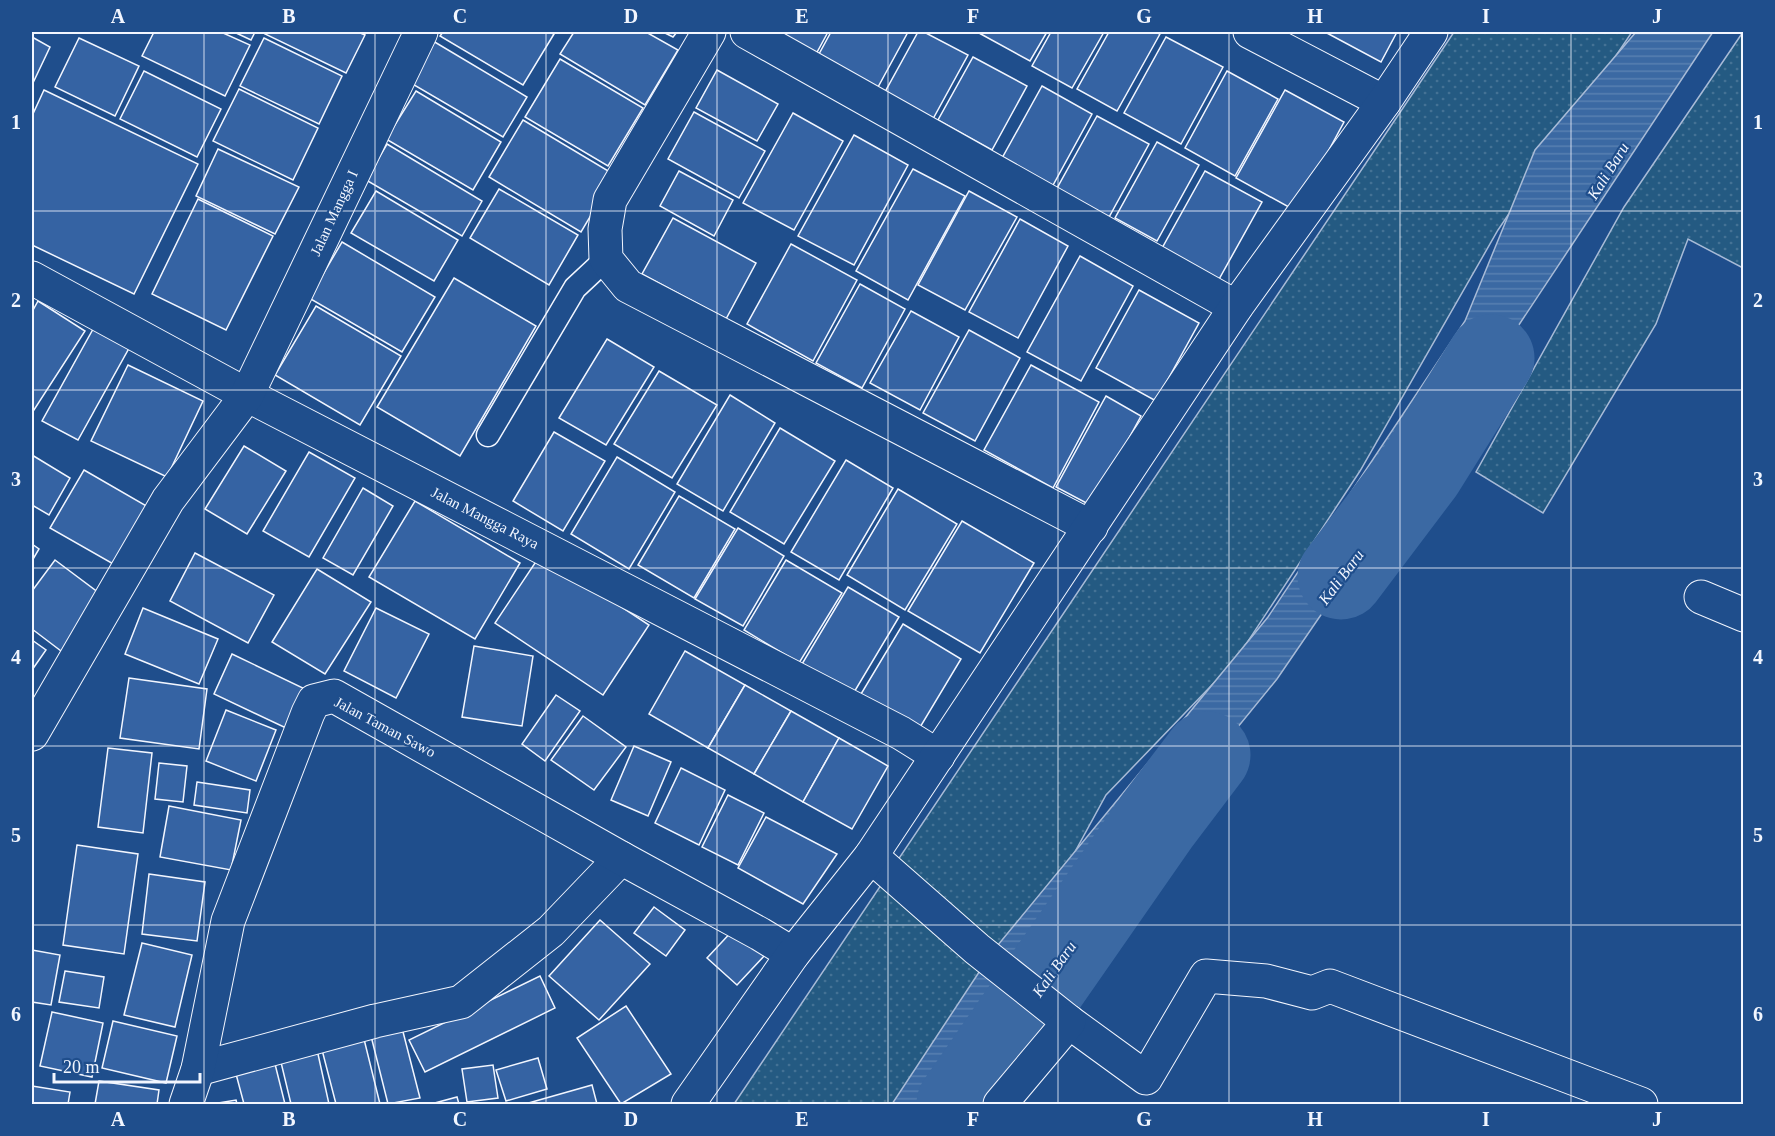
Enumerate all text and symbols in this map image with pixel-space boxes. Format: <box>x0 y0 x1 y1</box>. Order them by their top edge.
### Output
text: A <box>111 5 126 27</box>
text: B <box>282 5 296 27</box>
text: C <box>453 5 467 27</box>
text: D <box>624 5 638 27</box>
text: E <box>795 5 809 27</box>
text: F <box>967 5 979 27</box>
text: G <box>1136 5 1152 27</box>
text: H <box>1307 5 1323 27</box>
text: I <box>1482 5 1490 27</box>
text: J <box>1652 5 1662 27</box>
text: 1 <box>11 111 21 133</box>
text: 1 <box>1753 111 1763 133</box>
water label: Kali Baru <box>1583 140 1632 203</box>
street label: Jalan Mangga I <box>307 168 361 258</box>
text: 2 <box>11 289 21 311</box>
text: 2 <box>1753 289 1763 311</box>
text: 3 <box>11 468 21 490</box>
text: 3 <box>1753 468 1763 490</box>
street label: Jalan Mangga Raya <box>429 484 542 552</box>
water label: Kali Baru <box>1314 547 1367 608</box>
text: 4 <box>11 646 21 668</box>
text: 4 <box>1753 646 1763 668</box>
street label: Jalan Taman Sawo <box>332 694 438 760</box>
text: 5 <box>11 824 21 846</box>
text: 5 <box>1753 824 1763 846</box>
water label: Kali Baru <box>1028 938 1079 1001</box>
text: 6 <box>11 1003 21 1025</box>
text: 6 <box>1753 1003 1763 1025</box>
scale bar <box>54 1046 200 1084</box>
text: 20 m <box>63 1057 100 1077</box>
text: A <box>111 1108 126 1130</box>
text: B <box>282 1108 296 1130</box>
text: C <box>453 1108 467 1130</box>
text: D <box>624 1108 638 1130</box>
text: E <box>795 1108 809 1130</box>
text: F <box>967 1108 979 1130</box>
text: G <box>1136 1108 1152 1130</box>
text: H <box>1307 1108 1323 1130</box>
text: I <box>1482 1108 1490 1130</box>
text: J <box>1652 1108 1662 1130</box>

